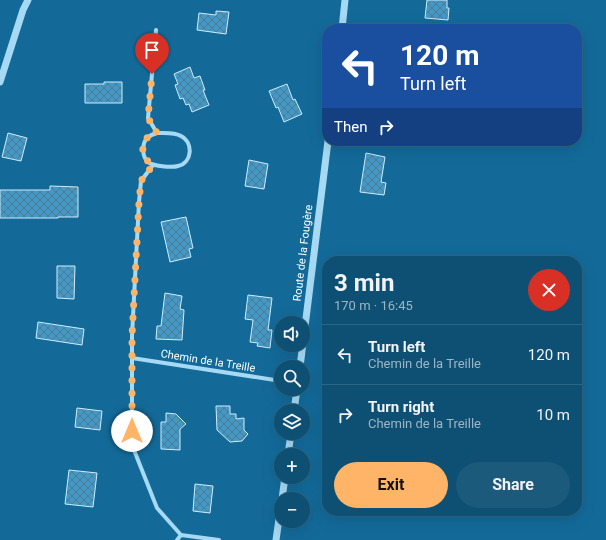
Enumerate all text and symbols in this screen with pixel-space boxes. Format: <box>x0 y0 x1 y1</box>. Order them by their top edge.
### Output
pin <box>135 33 169 74</box>
icon: arrive <box>141 39 163 61</box>
text: 120 m <box>400 39 479 72</box>
icon: left <box>334 40 386 92</box>
text: Turn left <box>400 73 466 94</box>
icon: right <box>375 116 397 138</box>
text: Then <box>334 118 367 136</box>
street label: Route de la Fougère <box>291 204 315 302</box>
text: 3 min <box>334 269 394 297</box>
button: close <box>528 269 570 311</box>
text: 170 m · 16:45 <box>334 298 413 313</box>
map controls <box>274 316 310 528</box>
button: sound <box>274 316 310 352</box>
text: Turn left <box>368 338 425 356</box>
icon: left <box>334 344 356 366</box>
text: 120 m <box>528 346 570 364</box>
street label: Chemin de la Treille <box>160 347 256 375</box>
text: Chemin de la Treille <box>368 356 481 371</box>
button: search <box>274 360 310 396</box>
text: Turn right <box>368 398 434 416</box>
button: layers <box>274 404 310 440</box>
icon: right <box>334 404 356 426</box>
text: 10 m <box>536 406 570 424</box>
position arrow <box>111 410 153 452</box>
text: Chemin de la Treille <box>368 416 481 431</box>
button: + <box>274 448 310 484</box>
button: Exit <box>334 462 448 508</box>
button: Share <box>456 462 570 508</box>
button: − <box>274 492 310 528</box>

